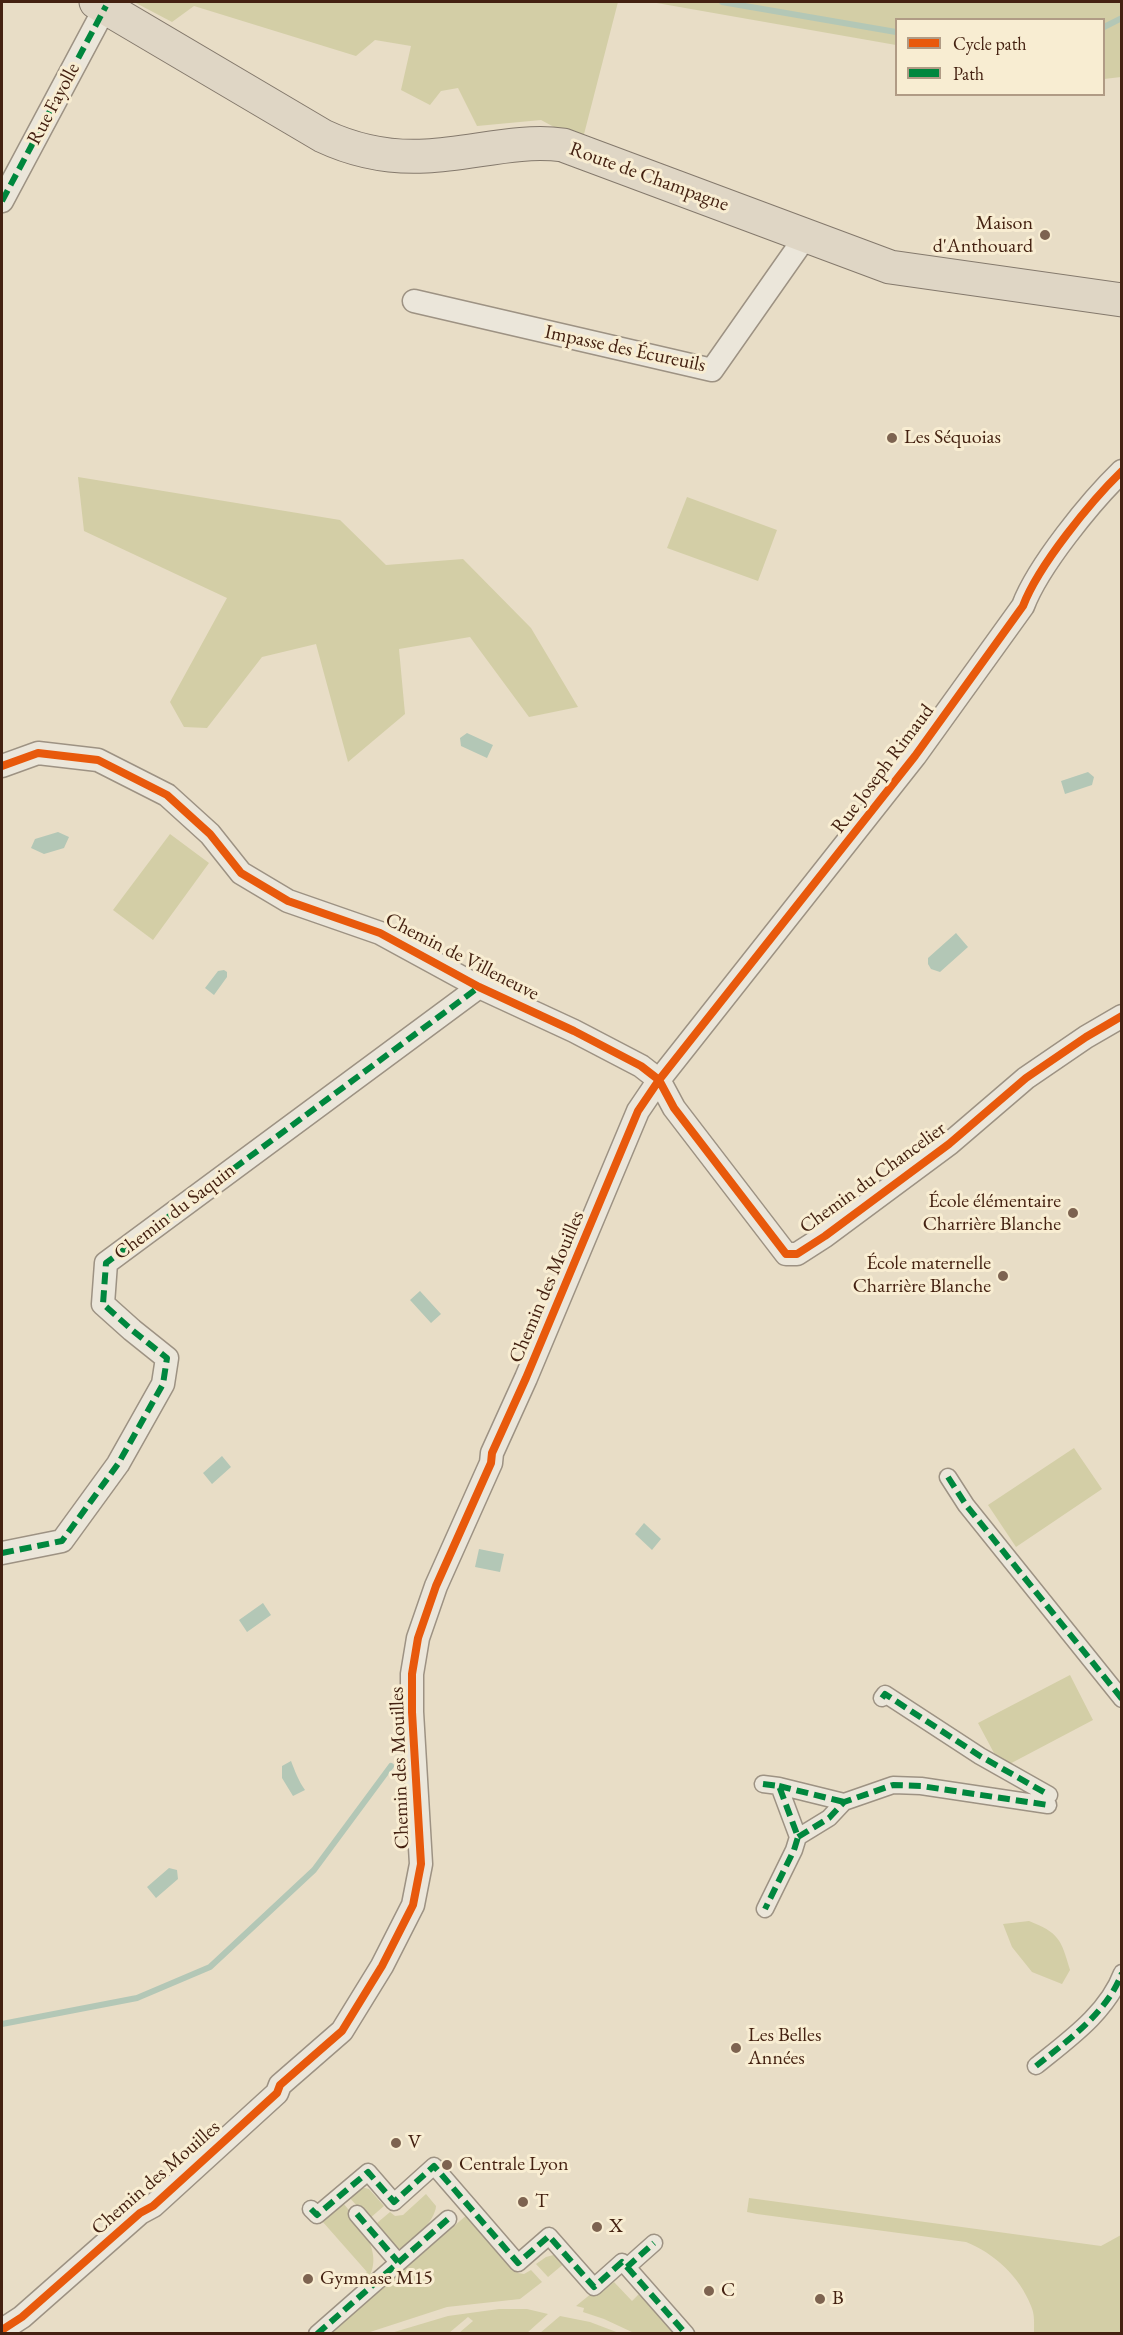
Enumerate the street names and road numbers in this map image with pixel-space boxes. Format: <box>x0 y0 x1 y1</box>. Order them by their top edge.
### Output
street label: Rue Fayolle <box>22 59 86 149</box>
street label: Route de Champagne <box>566 137 732 217</box>
street label: Impasse des Écureuils <box>542 320 708 378</box>
street label: Rue Joseph Rimaud <box>827 700 939 838</box>
street label: Chemin de Villeneuve <box>381 908 543 1006</box>
street label: Chemin du Chancelier <box>795 1117 951 1239</box>
street label: Chemin du Saquin <box>110 1159 240 1265</box>
street label: Chemin des Mouilles <box>504 1208 590 1366</box>
street label: Chemin des Mouilles <box>385 1686 415 1850</box>
street label: Chemin des Mouilles <box>87 2116 225 2240</box>

